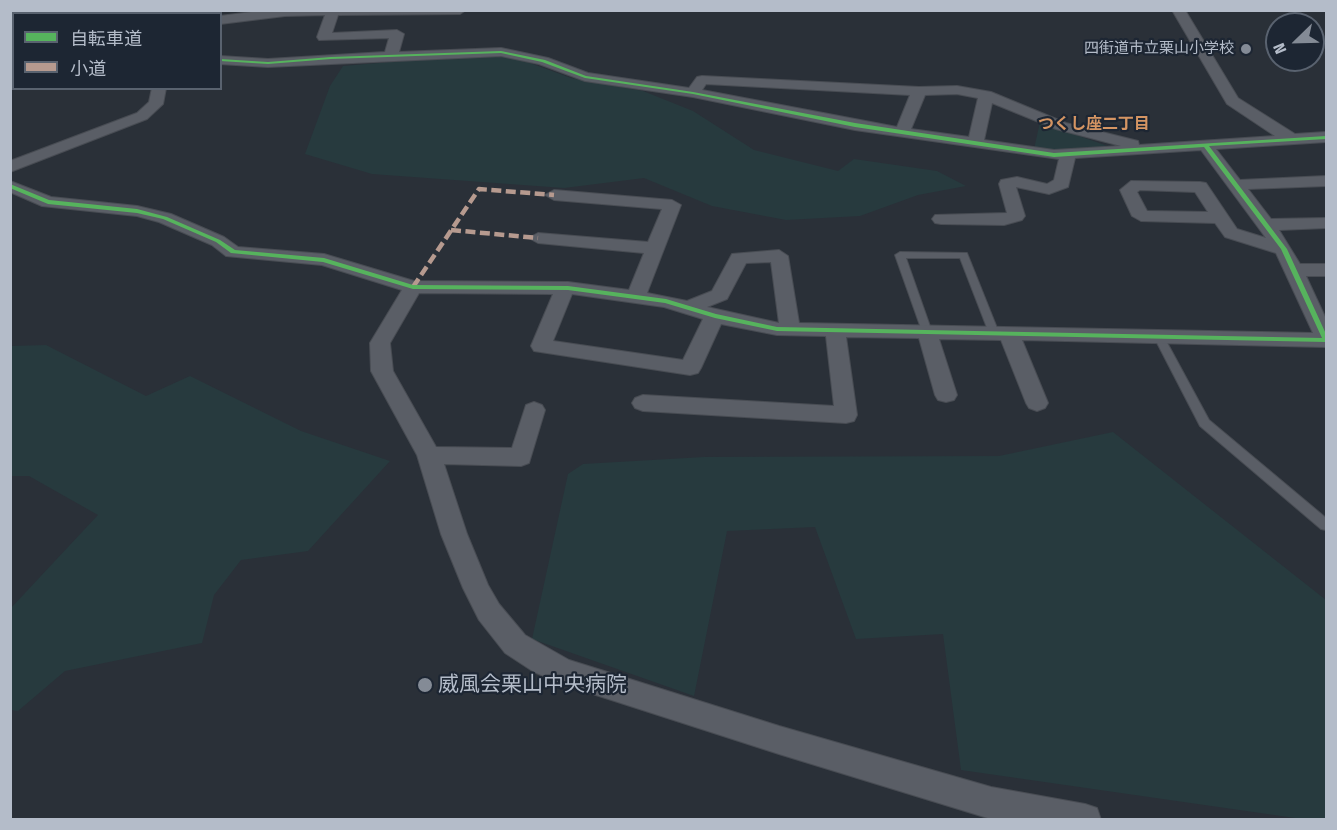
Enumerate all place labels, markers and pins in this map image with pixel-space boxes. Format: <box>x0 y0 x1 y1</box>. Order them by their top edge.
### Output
place label: 四街道市立栗山小学校 <box>1084 40 1234 58</box>
marker: 四街道市立栗山小学校 <box>1239 42 1253 56</box>
place label: 威風会栗山中央病院 <box>438 672 627 698</box>
marker: 威風会栗山中央病院 <box>416 676 434 694</box>

